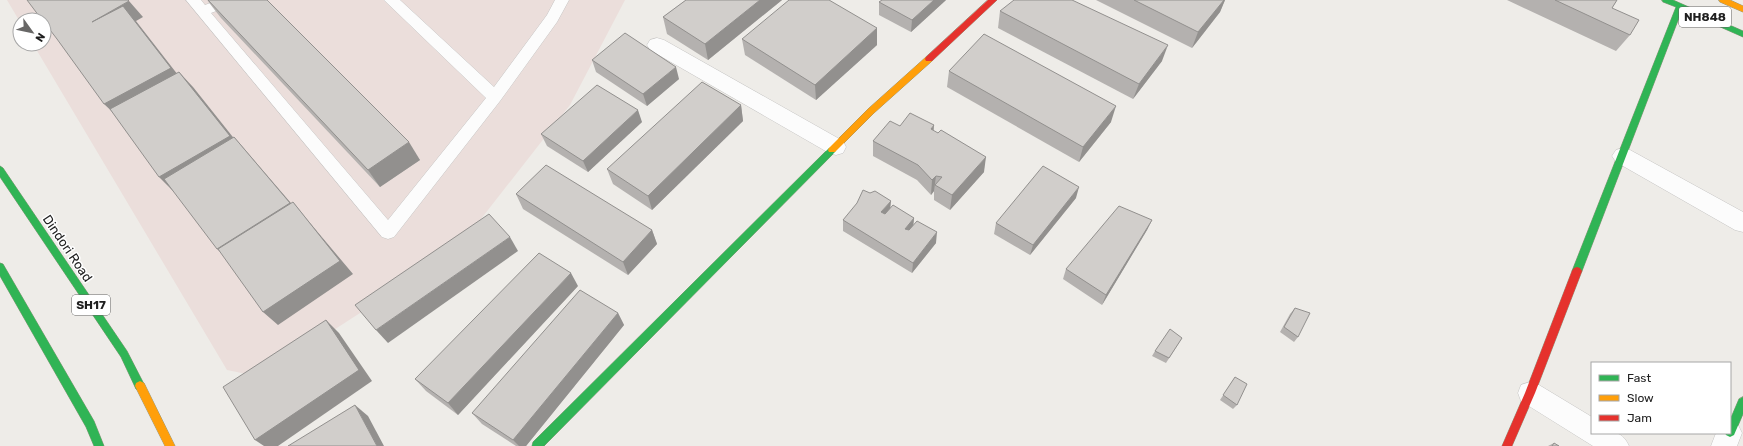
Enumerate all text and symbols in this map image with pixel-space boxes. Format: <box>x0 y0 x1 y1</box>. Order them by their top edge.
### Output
road number: NH848 <box>1679 7 1731 27</box>
north arrow <box>12 12 52 52</box>
text: N <box>32 30 48 44</box>
street label: Dindori Road <box>40 212 95 285</box>
road number: SH17 <box>72 295 110 315</box>
legend <box>1591 362 1731 434</box>
text: Fast <box>1627 371 1651 385</box>
text: Slow <box>1627 391 1654 405</box>
text: Jam <box>1627 411 1652 425</box>

